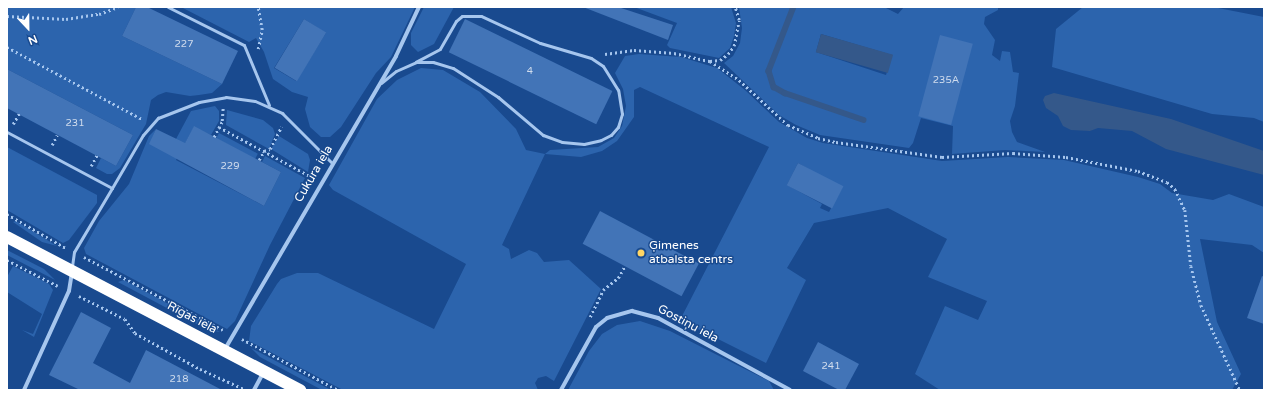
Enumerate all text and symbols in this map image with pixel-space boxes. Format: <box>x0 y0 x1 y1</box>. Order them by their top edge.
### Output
north arrow <box>8 8 48 48</box>
text: N <box>26 32 39 47</box>
house number: 227 <box>175 39 193 51</box>
house number: 4 <box>527 66 533 78</box>
house number: 235A <box>933 75 959 87</box>
house number: 231 <box>66 118 84 130</box>
street label: Cukura iela <box>292 143 336 205</box>
house number: 229 <box>221 161 239 173</box>
place label: Ģimenes atbalsta centrs <box>649 239 733 267</box>
marker: Ģimenes atbalsta centrs <box>636 248 646 258</box>
street label: Rīgas iela <box>165 299 219 337</box>
street label: Gostiņu iela <box>655 302 721 346</box>
house number: 241 <box>822 361 840 373</box>
house number: 218 <box>170 374 188 386</box>

